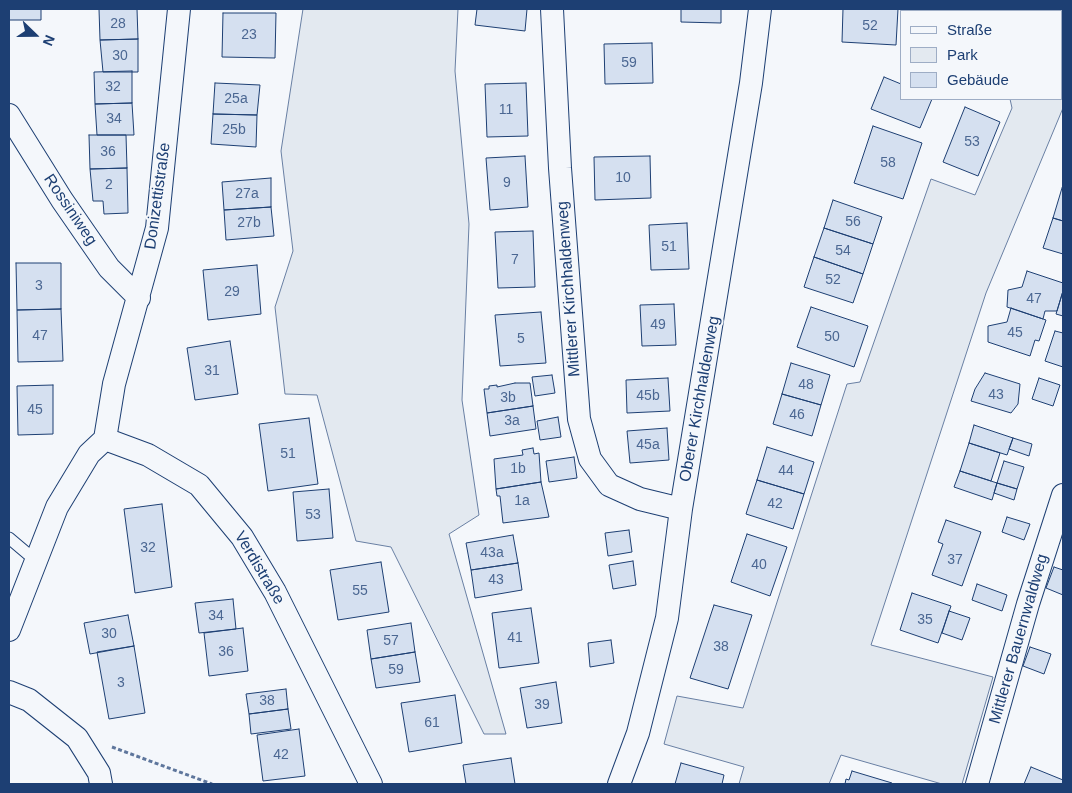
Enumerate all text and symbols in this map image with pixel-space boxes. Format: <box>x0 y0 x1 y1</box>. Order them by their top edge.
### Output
north arrow <box>10 10 60 60</box>
legend <box>900 10 1062 100</box>
house number: 28 <box>110 16 126 32</box>
house number: 52 <box>862 18 878 34</box>
text: Straße <box>947 21 992 38</box>
house number: 23 <box>241 27 257 43</box>
text: N <box>40 33 58 48</box>
text: Park <box>947 46 978 63</box>
house number: 30 <box>112 48 128 64</box>
house number: 59 <box>621 55 637 71</box>
text: Gebäude <box>947 71 1009 88</box>
house number: 32 <box>105 79 121 95</box>
house number: 25a <box>224 91 248 107</box>
house number: 11 <box>499 102 513 118</box>
house number: 34 <box>106 111 122 127</box>
house number: 25b <box>222 122 246 138</box>
house number: 53 <box>964 134 980 150</box>
street label: Donizettistraße <box>141 141 175 251</box>
house number: 36 <box>100 144 116 160</box>
house number: 58 <box>880 155 896 171</box>
house number: 10 <box>615 170 631 186</box>
street label: Rossiniweg <box>39 171 101 249</box>
house number: 9 <box>503 175 511 191</box>
house number: 2 <box>105 177 113 193</box>
house number: 27a <box>235 186 259 202</box>
street label: Mittlerer Kirchhaldenweg <box>553 201 585 377</box>
house number: 56 <box>845 214 861 230</box>
house number: 27b <box>237 215 261 231</box>
house number: 51 <box>661 239 677 255</box>
house number: 54 <box>835 243 851 259</box>
house number: 7 <box>511 252 519 268</box>
house number: 52 <box>825 272 841 288</box>
house number: 3 <box>35 278 43 294</box>
house number: 29 <box>224 284 240 300</box>
house number: 47 <box>1026 291 1042 307</box>
street label: Oberer Kirchhaldenweg <box>676 315 724 483</box>
house number: 49 <box>650 317 666 333</box>
house number: 45 <box>1007 325 1023 341</box>
house number: 47 <box>32 328 48 344</box>
house number: 50 <box>824 329 840 345</box>
house number: 5 <box>517 331 525 347</box>
house number: 31 <box>204 363 220 379</box>
house number: 48 <box>798 377 814 393</box>
house number: 43 <box>988 387 1004 403</box>
house number: 45b <box>636 388 660 404</box>
house number: 3b <box>500 390 516 406</box>
house number: 45 <box>27 402 43 418</box>
house number: 46 <box>789 407 805 423</box>
house number: 3a <box>504 413 520 429</box>
house number: 45a <box>636 437 660 453</box>
house number: 51 <box>280 446 296 462</box>
house number: 1b <box>510 461 526 477</box>
house number: 44 <box>778 463 794 479</box>
house number: 1a <box>514 493 530 509</box>
house number: 42 <box>767 496 783 512</box>
house number: 53 <box>305 507 321 523</box>
street label: Verdistraße <box>230 528 288 608</box>
house number: 32 <box>140 540 156 556</box>
house number: 43a <box>480 545 504 561</box>
house number: 37 <box>947 552 963 568</box>
street label: Mittlerer Bauernwaldweg <box>986 552 1052 726</box>
house number: 40 <box>751 557 767 573</box>
house number: 43 <box>488 572 504 588</box>
house number: 55 <box>352 583 368 599</box>
house number: 34 <box>208 608 224 624</box>
house number: 35 <box>917 612 933 628</box>
house number: 30 <box>101 626 117 642</box>
house number: 41 <box>507 630 523 646</box>
house number: 57 <box>383 633 399 649</box>
house number: 38 <box>713 639 729 655</box>
house number: 36 <box>218 644 234 660</box>
house number: 59 <box>388 662 404 678</box>
house number: 3 <box>117 675 125 691</box>
house number: 38 <box>259 693 275 709</box>
house number: 39 <box>534 697 550 713</box>
house number: 61 <box>424 715 440 731</box>
house number: 42 <box>273 747 289 763</box>

